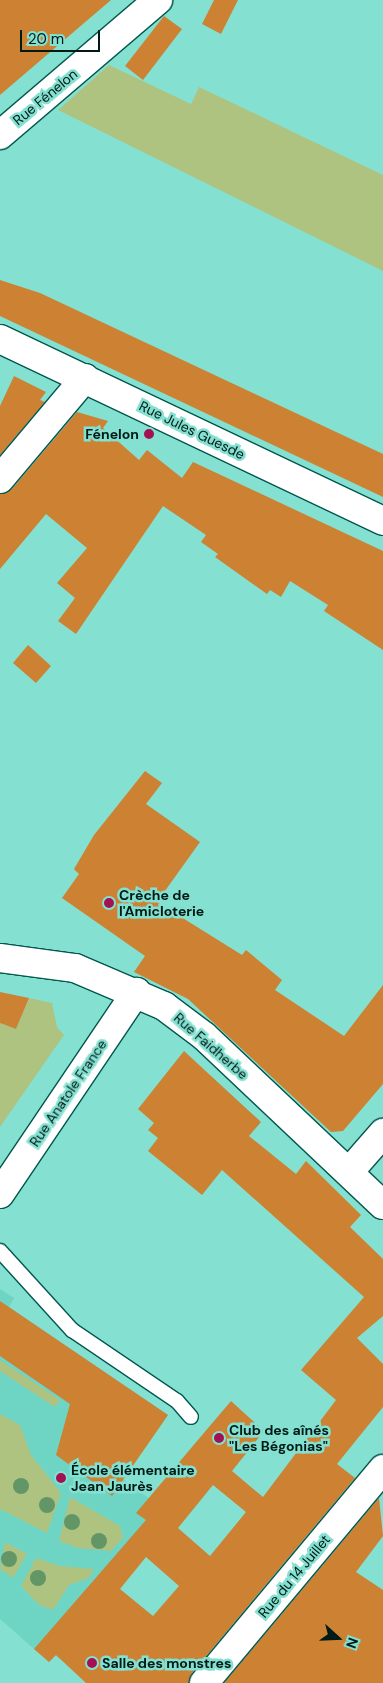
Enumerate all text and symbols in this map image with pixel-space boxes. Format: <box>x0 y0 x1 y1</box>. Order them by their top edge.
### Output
scale bar <box>22 20 102 52</box>
text: 20 m <box>28 29 64 49</box>
street label: Rue Fénelon <box>9 65 81 129</box>
street label: Rue Jules Guesde <box>137 397 247 463</box>
place label: Fénelon <box>85 426 139 442</box>
marker: Fénelon <box>143 428 155 440</box>
place label: Crèche de l'Amicloterie <box>119 887 204 920</box>
marker: Crèche de l'Amicloterie <box>103 897 115 909</box>
street label: Rue Faidherbe <box>171 1009 251 1083</box>
street label: Rue Anatole France <box>26 1036 110 1150</box>
place label: Club des aînés "Les Bégonias" <box>229 1422 329 1454</box>
marker: Club des aînés "Les Bégonias" <box>213 1432 225 1444</box>
place label: École élémentaire Jean Jaurès <box>71 1462 195 1494</box>
marker: École élémentaire Jean Jaurès <box>55 1472 67 1484</box>
street label: Rue du 14 Juillet <box>254 1531 334 1621</box>
north arrow <box>313 1613 363 1663</box>
text: N <box>342 1635 362 1651</box>
place label: Salle des monstres <box>102 1655 231 1671</box>
marker: Salle des monstres <box>86 1657 98 1669</box>

